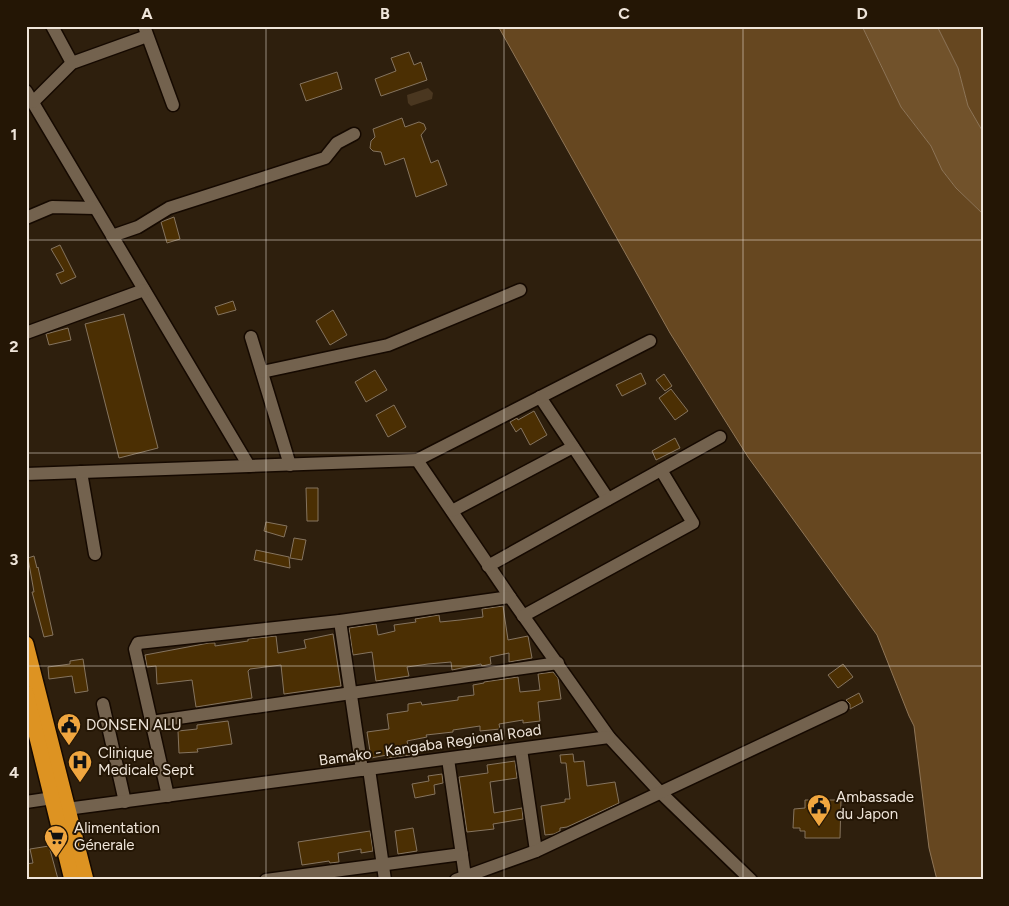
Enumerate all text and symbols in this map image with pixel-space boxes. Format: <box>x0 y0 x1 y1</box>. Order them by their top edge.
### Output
text: A <box>141 4 153 23</box>
text: B <box>380 4 390 23</box>
text: C <box>618 4 630 23</box>
text: D <box>856 4 868 23</box>
text: 1 <box>11 125 17 144</box>
text: 2 <box>9 337 19 356</box>
text: 3 <box>10 550 19 569</box>
public building icon: DONSEN ALU <box>56 712 82 746</box>
place label: DONSEN ALU <box>86 716 182 734</box>
street label: Bamako - Kangaba Regional Road <box>318 720 542 770</box>
place label: Clinique Medicale Sept <box>98 744 194 779</box>
hospital icon: Clinique Medicale Sept <box>67 749 93 783</box>
text: 4 <box>9 763 19 782</box>
place label: Ambassade du Japon <box>836 788 914 823</box>
public building icon: Ambassade du Japon <box>806 793 832 827</box>
place label: Alimentation Génerale <box>74 819 160 854</box>
supermarket icon: Alimentation Génerale <box>43 824 69 858</box>

